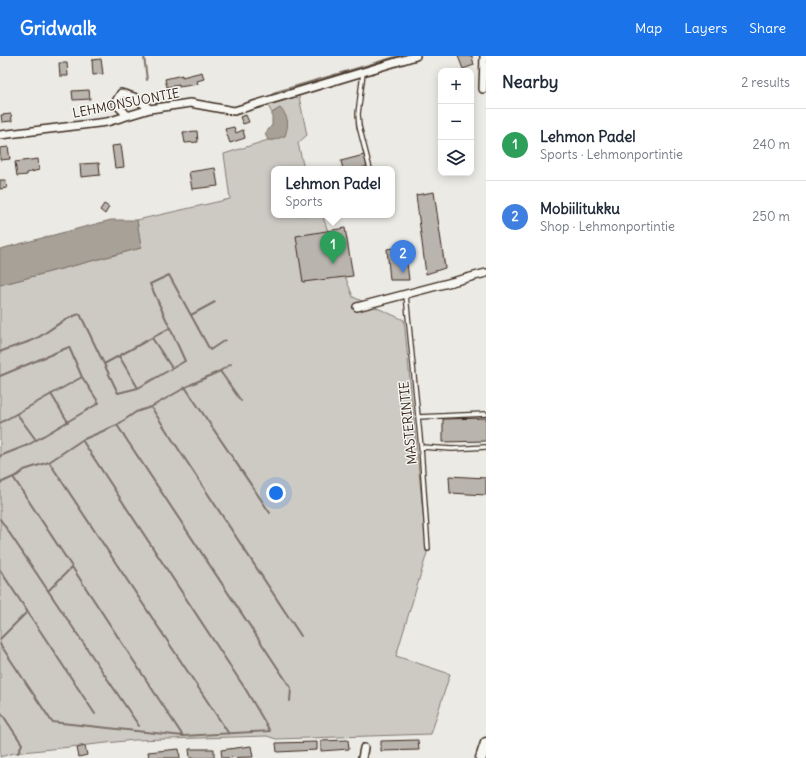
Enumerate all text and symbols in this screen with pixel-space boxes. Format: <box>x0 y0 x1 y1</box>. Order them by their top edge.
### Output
text: Gridwalk <box>20 16 97 40</box>
text: Map <box>635 19 662 37</box>
text: Layers <box>684 19 727 37</box>
text: Share <box>749 19 786 37</box>
map controls <box>438 68 474 176</box>
button: + <box>438 68 474 104</box>
text: Nearby <box>502 71 558 93</box>
text: 2 results <box>741 74 790 91</box>
street label: LEHMONSUONTIE <box>71 84 181 122</box>
button: − <box>438 104 474 140</box>
text: Lehmon Padel <box>540 127 636 146</box>
text: 1 <box>512 136 518 153</box>
text: 240 m <box>753 136 790 153</box>
button: layers <box>438 140 474 176</box>
text: Sports · Lehmonportintie <box>540 146 683 163</box>
popup <box>271 166 395 218</box>
text: Lehmon Padel <box>285 174 381 193</box>
text: Sports <box>285 193 323 210</box>
text: Mobiilitukku <box>540 199 620 218</box>
text: 2 <box>511 208 519 225</box>
text: 250 m <box>752 208 790 225</box>
text: Shop · Lehmonportintie <box>540 218 675 235</box>
pin: 1 <box>320 231 346 264</box>
pin: 2 <box>390 240 416 273</box>
street label: MASTERINTIE <box>395 380 421 465</box>
your location <box>266 483 286 503</box>

